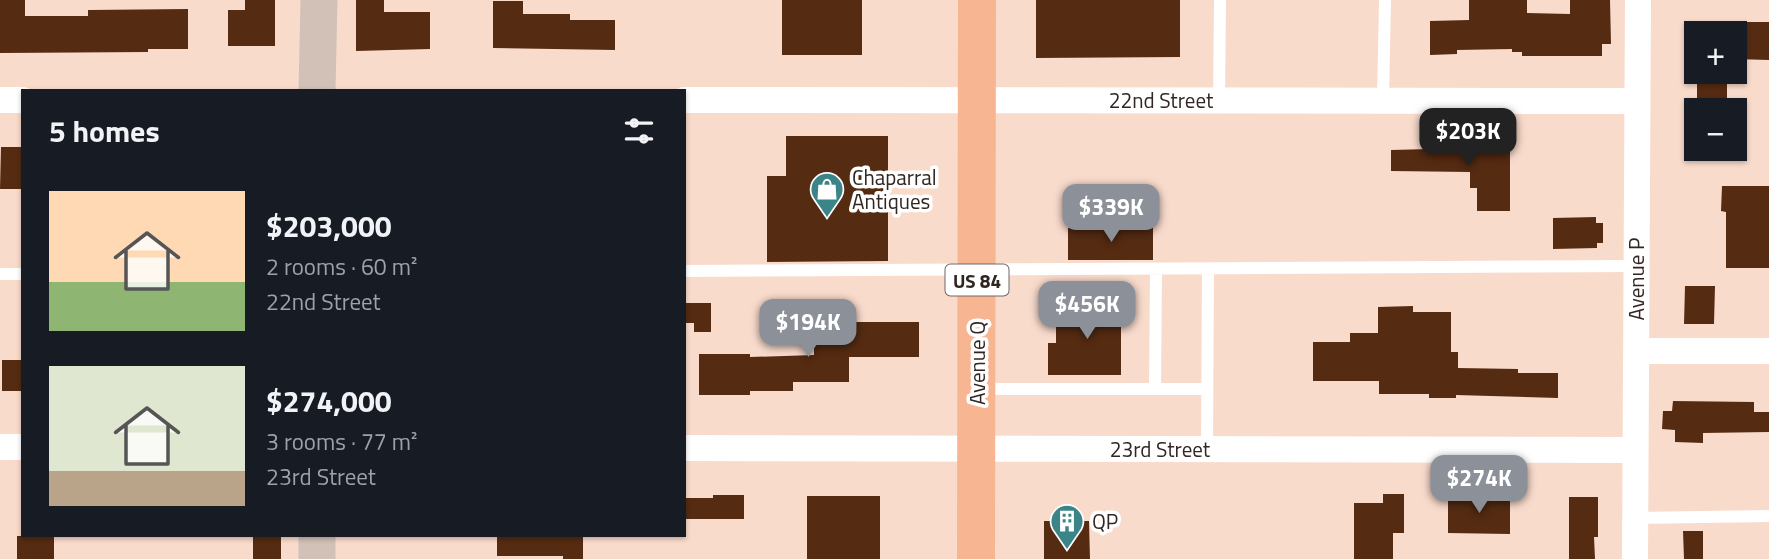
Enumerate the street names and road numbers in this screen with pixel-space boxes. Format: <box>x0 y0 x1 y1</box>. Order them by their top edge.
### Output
street label: 22nd Street <box>1109 84 1214 116</box>
street label: Avenue P <box>1620 238 1652 320</box>
road number: US 84 <box>946 264 1009 296</box>
street label: Avenue Q <box>961 321 993 405</box>
street label: 23rd Street <box>1110 433 1211 465</box>

